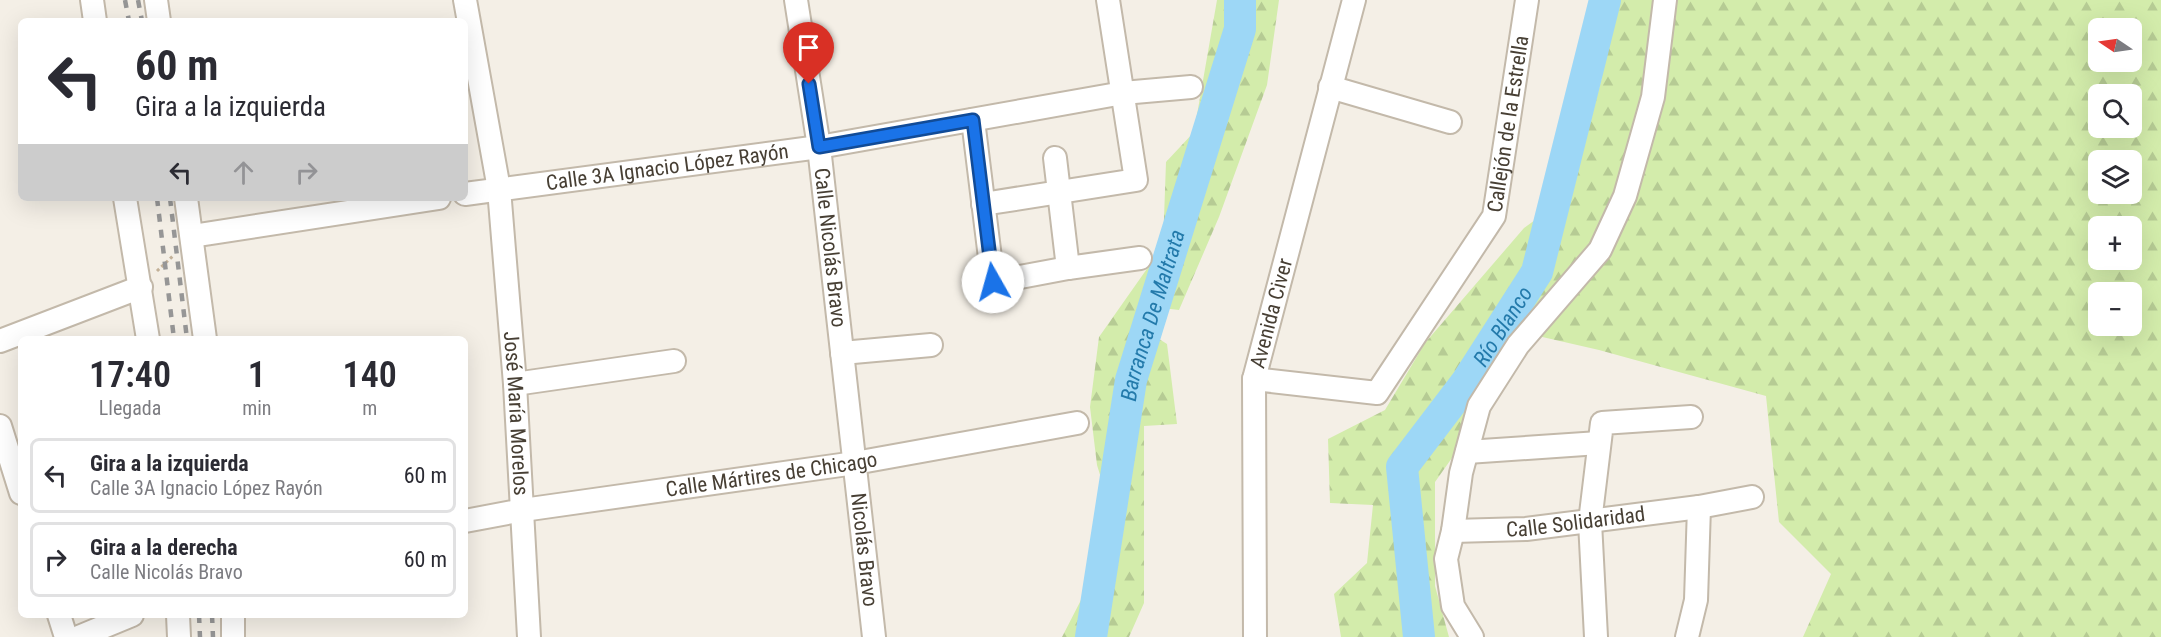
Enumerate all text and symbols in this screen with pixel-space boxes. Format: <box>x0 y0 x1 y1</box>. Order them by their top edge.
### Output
north arrow <box>2088 18 2142 72</box>
map controls <box>2088 18 2142 336</box>
pin <box>783 22 834 84</box>
icon: arrive <box>792 31 825 64</box>
street label: Callejón de la Estrella <box>1483 34 1533 214</box>
text: 60 m <box>135 41 218 90</box>
icon: left <box>36 42 114 120</box>
button: search <box>2088 84 2142 138</box>
text: Gira a la izquierda <box>135 91 326 123</box>
street label: Calle 3A Ignacio López Rayón <box>544 139 790 195</box>
button: layers <box>2088 150 2142 204</box>
icon: left <box>164 156 197 189</box>
icon: ahead <box>227 156 260 189</box>
icon: right <box>290 156 323 189</box>
street label: Calle Nicolás Bravo <box>809 167 851 329</box>
button: + <box>2088 216 2142 270</box>
water label: Barranca De Maltrata <box>1115 227 1189 403</box>
position arrow <box>961 250 1025 314</box>
street label: Avenida Civer <box>1245 256 1297 371</box>
water label: Río Blanco <box>1468 282 1537 371</box>
button: − <box>2088 282 2142 336</box>
street label: José María Morelos <box>499 330 533 496</box>
text: 17:40 <box>89 354 171 396</box>
text: 1 <box>248 354 266 396</box>
text: 140 <box>343 354 397 396</box>
text: Llegada <box>99 396 161 420</box>
text: min <box>242 396 271 420</box>
text: m <box>362 396 377 420</box>
street label: Calle Mártires de Chicago <box>664 447 879 502</box>
text: Gira a la izquierda <box>90 451 249 476</box>
icon: left <box>39 459 72 492</box>
text: 60 m <box>404 463 447 488</box>
text: Calle 3A Ignacio López Rayón <box>90 476 323 500</box>
street label: Nicolás Bravo <box>846 492 882 608</box>
street label: Calle Solidaridad <box>1506 502 1647 542</box>
text: Gira a la derecha <box>90 535 238 560</box>
icon: right <box>39 543 72 576</box>
text: 60 m <box>404 547 447 572</box>
text: Calle Nicolás Bravo <box>90 560 243 584</box>

